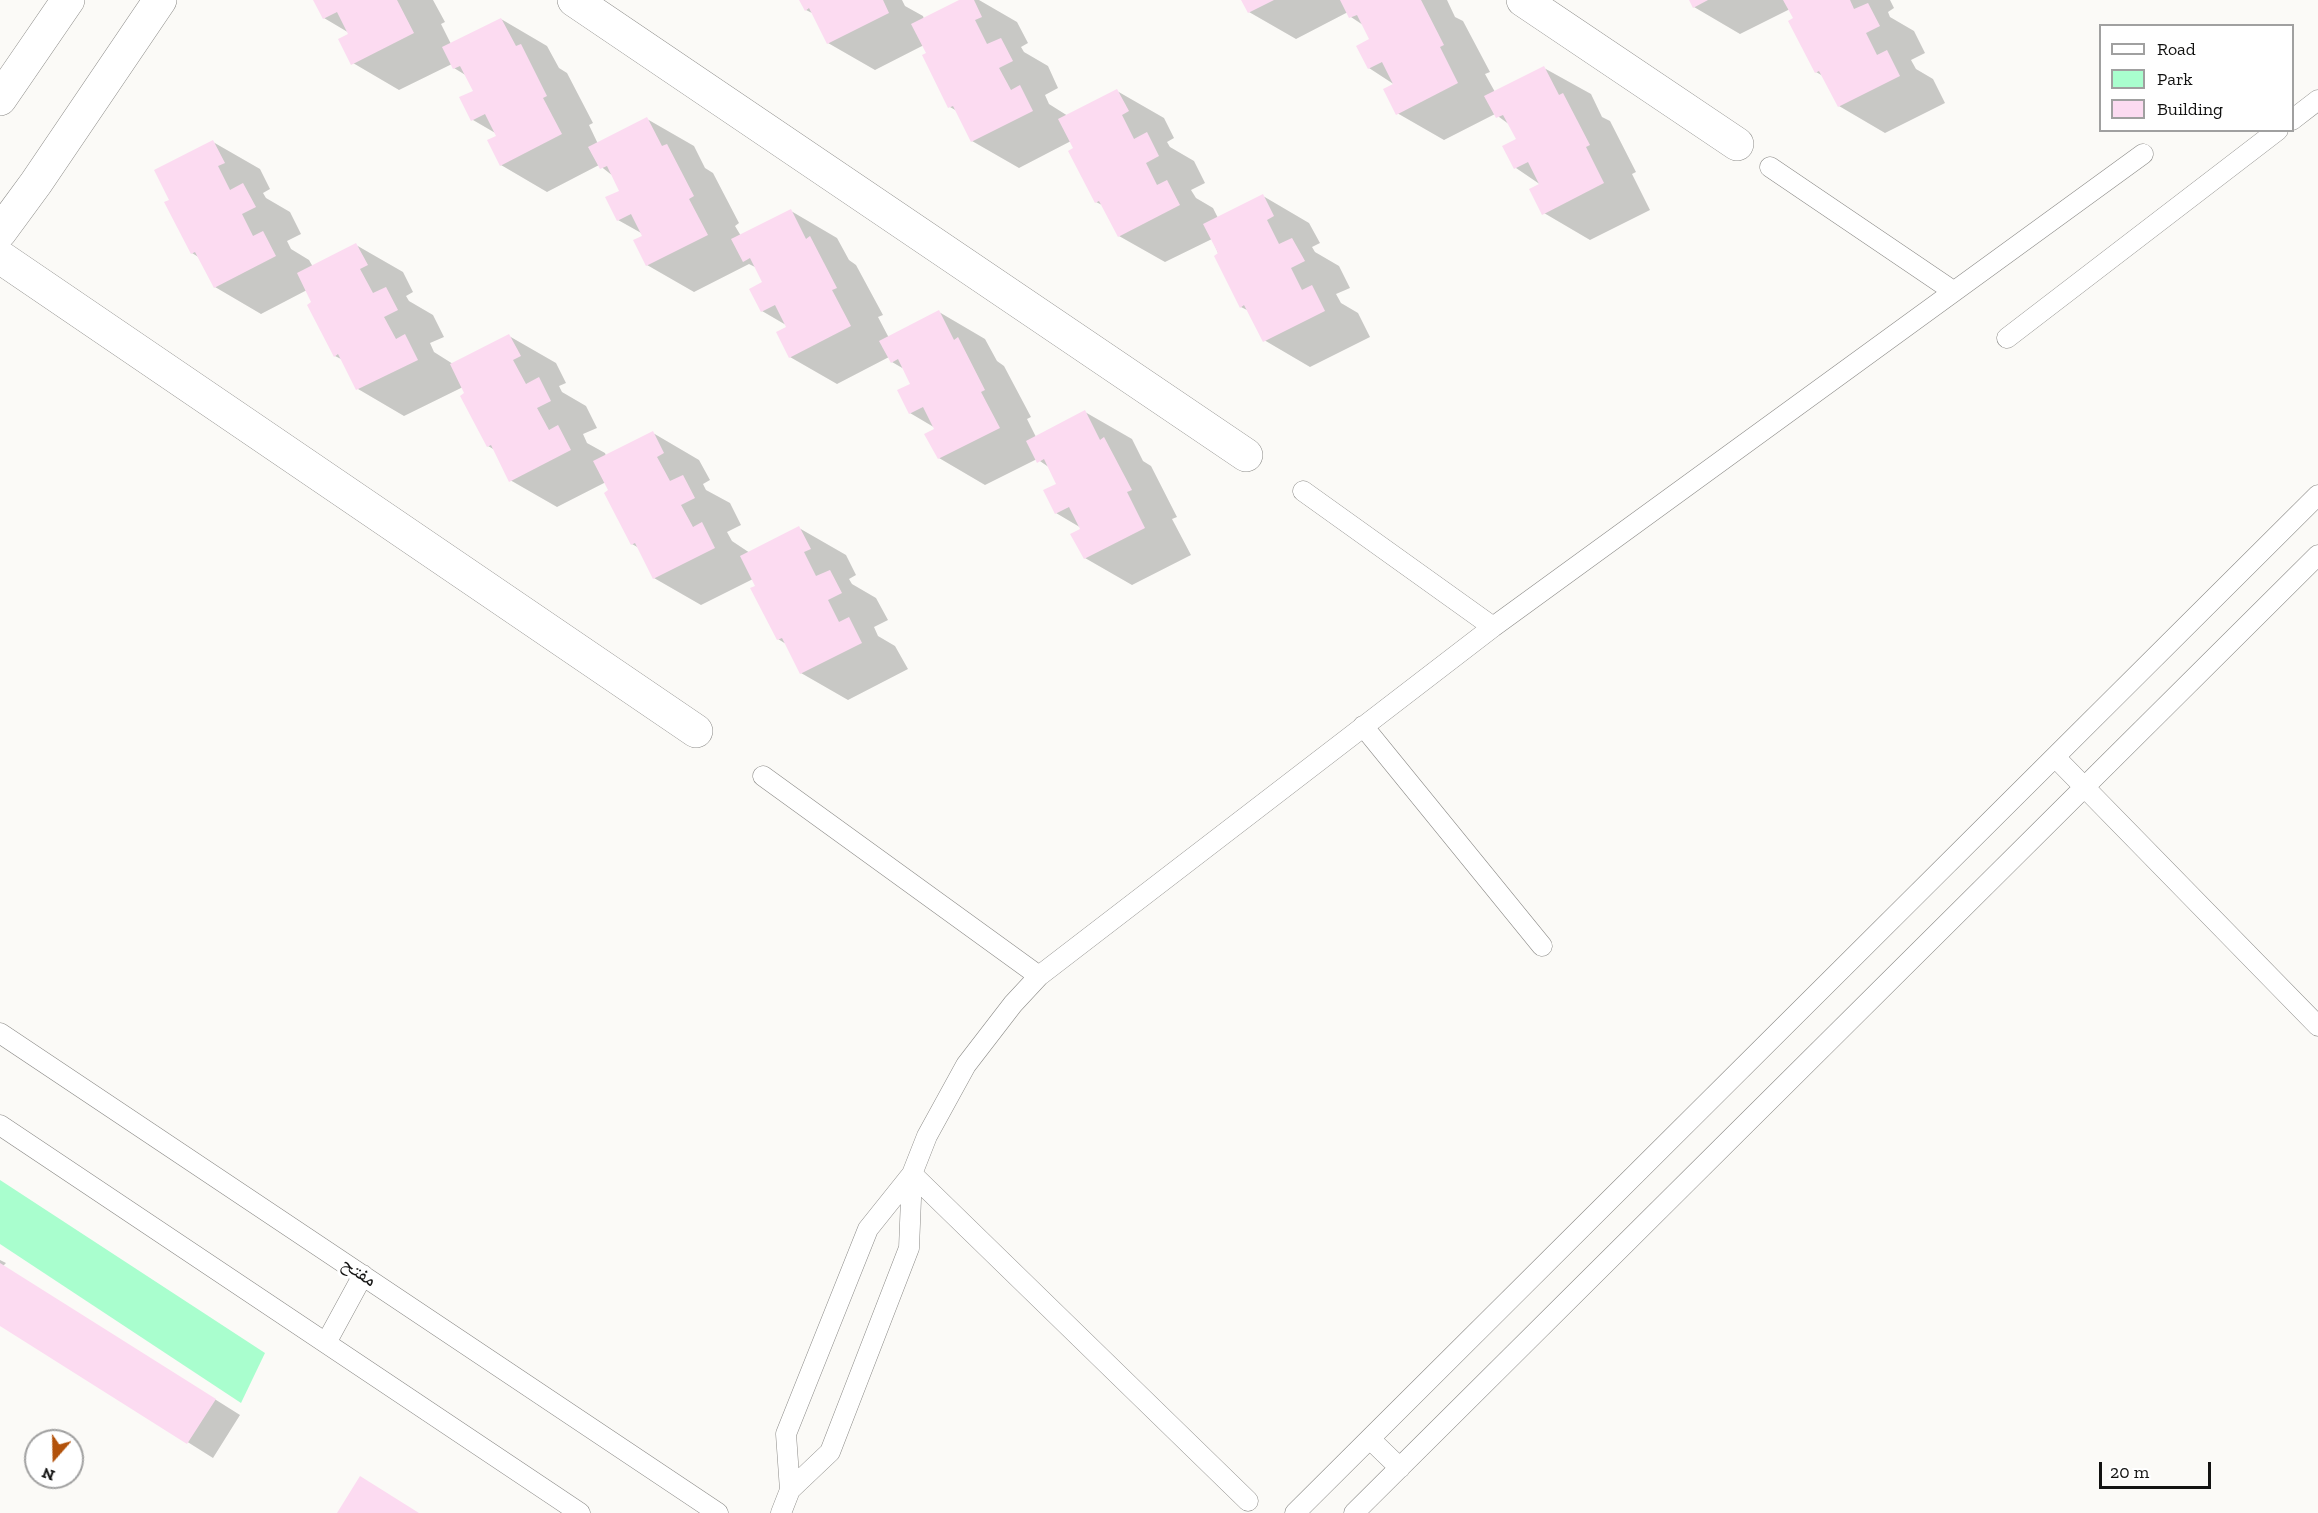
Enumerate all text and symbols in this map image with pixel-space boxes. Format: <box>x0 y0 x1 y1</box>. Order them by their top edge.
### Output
legend <box>2099 24 2294 132</box>
text: Road <box>2157 38 2196 60</box>
text: Park <box>2157 68 2193 90</box>
text: Building <box>2157 98 2223 120</box>
street label: مفتح <box>337 1252 381 1292</box>
north arrow <box>24 1429 84 1489</box>
scale bar <box>2102 1450 2214 1488</box>
text: 20 m <box>2110 1461 2149 1483</box>
text: N <box>39 1463 57 1486</box>

